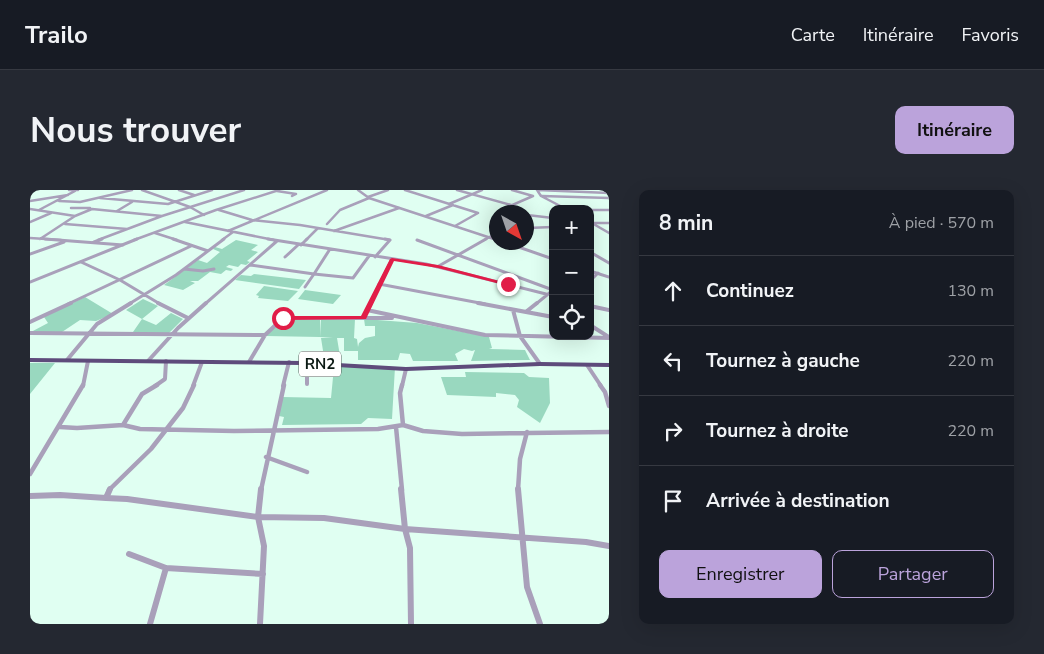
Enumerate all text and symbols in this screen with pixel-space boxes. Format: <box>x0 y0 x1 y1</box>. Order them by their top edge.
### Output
text: Trailo <box>25 19 88 51</box>
text: Carte <box>791 23 835 47</box>
text: Itinéraire <box>863 23 934 47</box>
text: Favoris <box>962 23 1019 47</box>
button: Itinéraire <box>895 106 1014 154</box>
text: Nous trouver <box>30 107 241 154</box>
north arrow <box>489 205 534 250</box>
map controls <box>549 205 594 340</box>
button: + <box>549 205 594 250</box>
text: 8 min <box>659 209 713 237</box>
text: À pied · 570 m <box>889 212 994 234</box>
button: − <box>549 250 594 295</box>
route end <box>497 273 520 296</box>
icon: ahead <box>659 277 687 305</box>
text: Continuez <box>706 278 794 304</box>
text: 130 m <box>947 280 994 302</box>
button: locate <box>549 295 594 340</box>
route start <box>272 307 295 330</box>
icon: left <box>659 347 687 375</box>
text: Tournez à gauche <box>706 348 860 374</box>
text: 220 m <box>947 350 994 372</box>
road number: RN2 <box>299 352 341 376</box>
icon: right <box>659 417 687 445</box>
text: Tournez à droite <box>706 418 849 444</box>
text: 220 m <box>947 420 994 442</box>
icon: arrive <box>659 487 687 515</box>
text: Arrivée à destination <box>706 488 890 514</box>
button: Enregistrer <box>659 550 822 598</box>
button: Partager <box>832 550 994 598</box>

